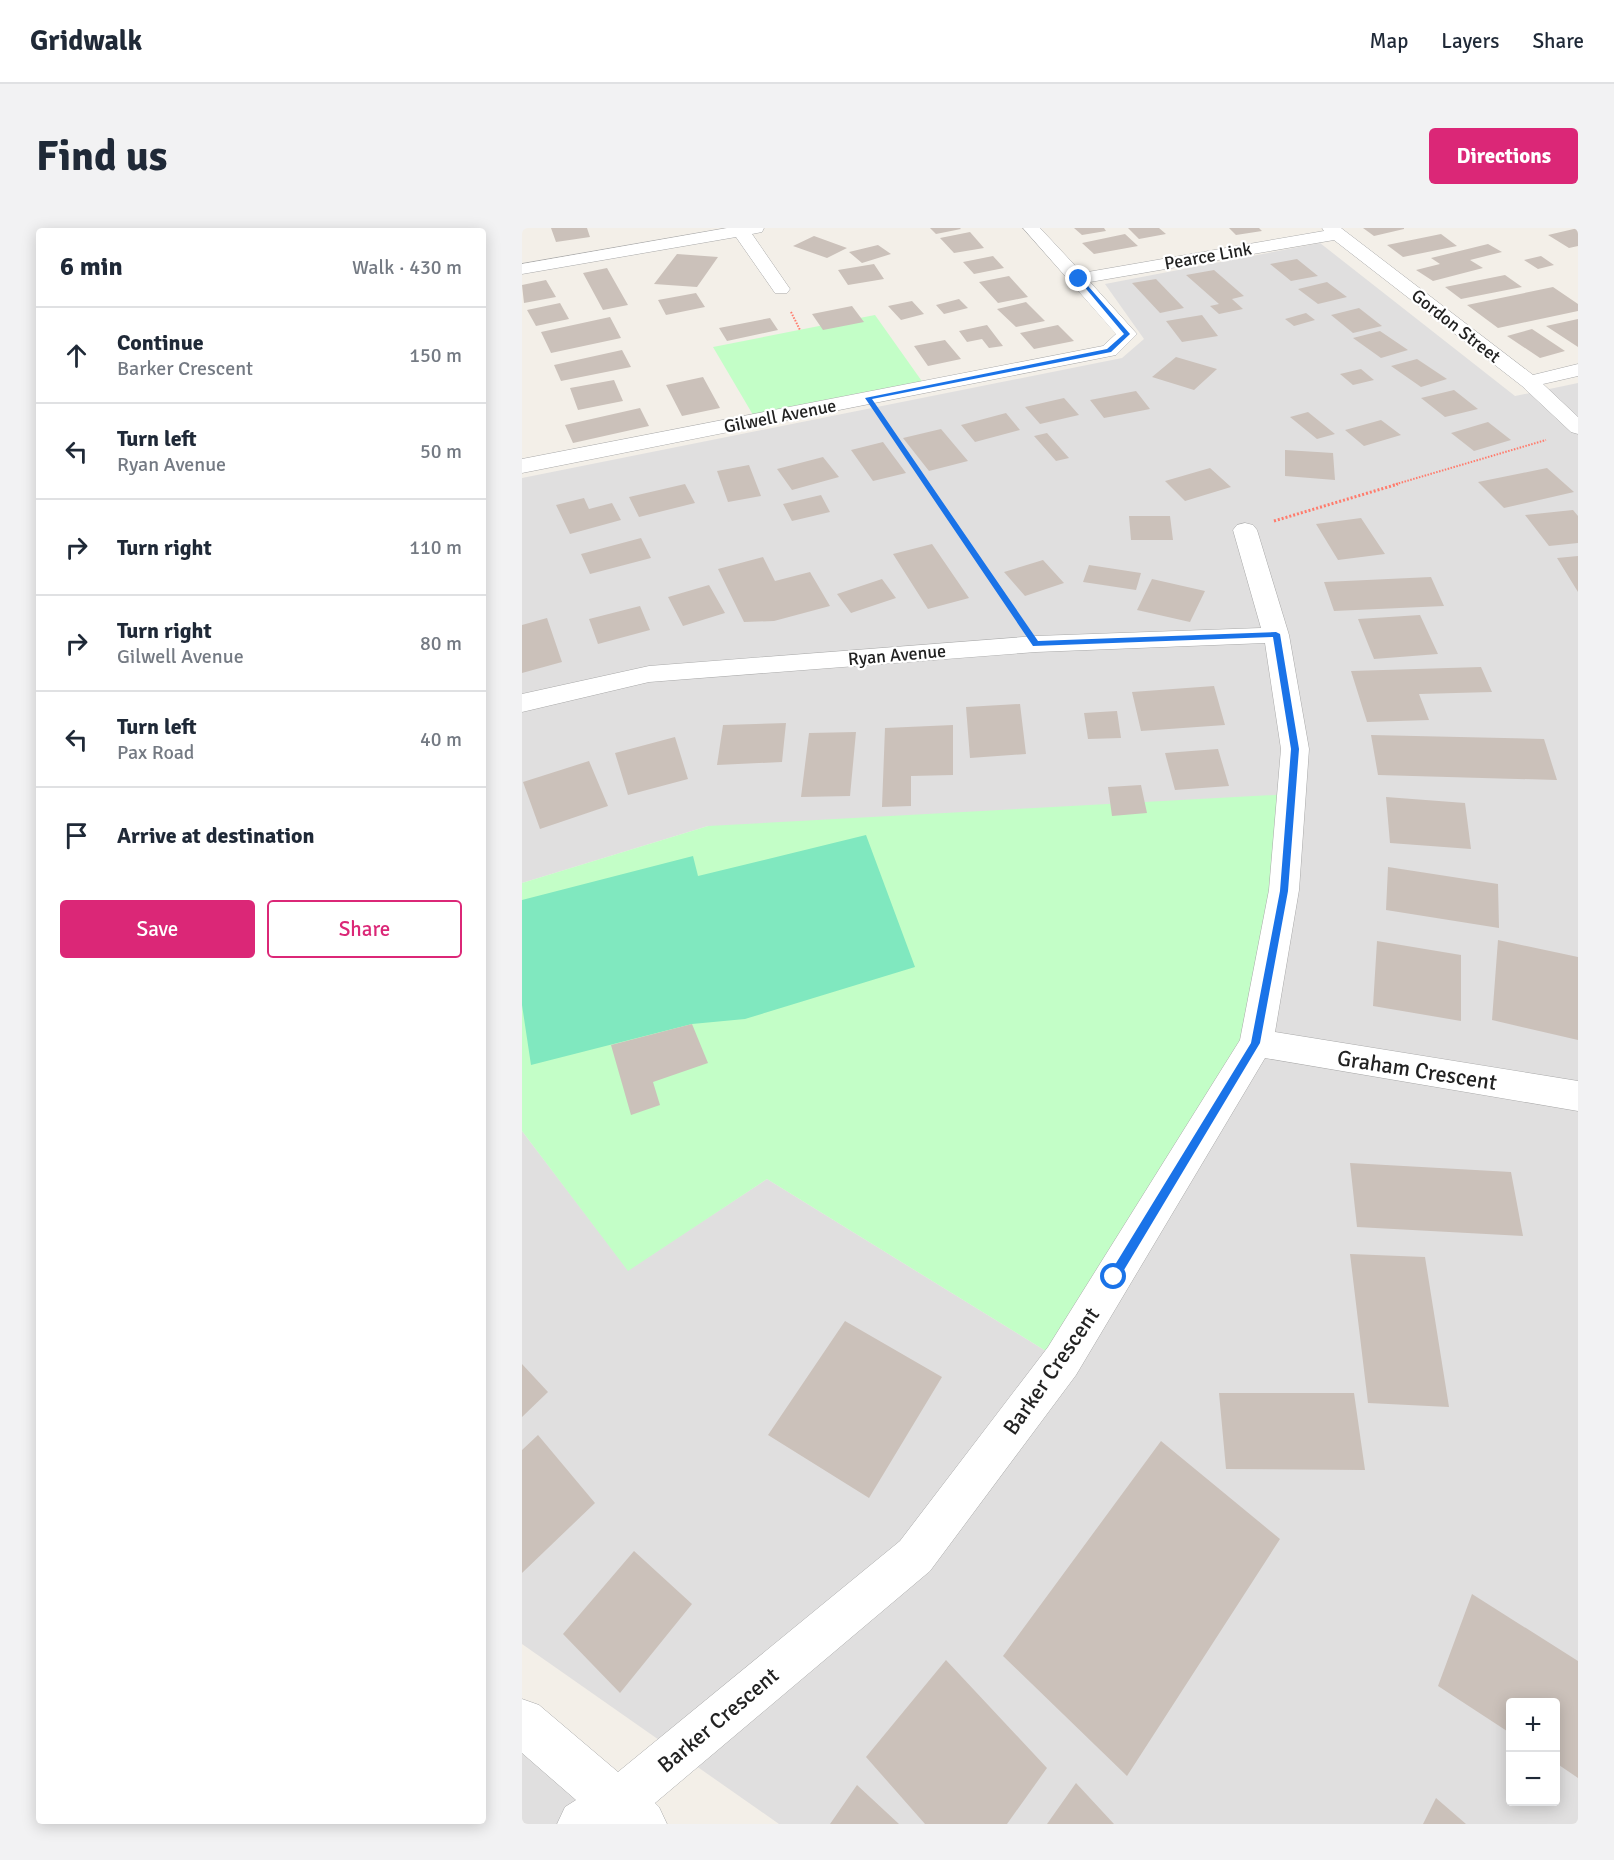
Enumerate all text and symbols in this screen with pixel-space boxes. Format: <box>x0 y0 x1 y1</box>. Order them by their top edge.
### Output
text: Gridwalk <box>30 24 142 58</box>
text: Map <box>1370 28 1408 54</box>
text: Layers <box>1441 28 1499 54</box>
text: Share <box>1532 28 1584 54</box>
button: Directions <box>1429 128 1578 184</box>
text: Find us <box>36 131 167 182</box>
street label: Pearce Link <box>1163 238 1253 274</box>
text: 6 min <box>60 251 123 283</box>
text: Walk · 430 m <box>352 255 462 280</box>
route end <box>1065 265 1091 291</box>
street label: Gordon Street <box>1407 284 1505 368</box>
text: Continue <box>117 329 204 356</box>
icon: ahead <box>60 339 93 372</box>
text: 150 m <box>409 343 462 368</box>
text: Barker Crescent <box>117 356 253 381</box>
street label: Gilwell Avenue <box>722 394 838 438</box>
text: Turn left <box>117 425 197 452</box>
icon: left <box>60 435 93 468</box>
text: 50 m <box>420 439 462 464</box>
text: Ryan Avenue <box>117 452 226 477</box>
icon: right <box>60 531 93 564</box>
text: Turn right <box>117 534 212 561</box>
text: 110 m <box>409 535 462 560</box>
text: Turn right <box>117 617 212 644</box>
icon: right <box>60 627 93 660</box>
text: 80 m <box>420 631 462 656</box>
street label: Ryan Avenue <box>847 640 947 670</box>
text: Gilwell Avenue <box>117 644 244 669</box>
text: Turn left <box>117 713 197 740</box>
icon: left <box>60 723 93 756</box>
text: 40 m <box>420 727 462 752</box>
text: Pax Road <box>117 740 194 765</box>
icon: arrive <box>60 819 93 852</box>
text: Arrive at destination <box>117 822 314 849</box>
button: Save <box>60 900 255 958</box>
button: Share <box>267 900 462 958</box>
street label: Graham Crescent <box>1335 1044 1499 1096</box>
route start <box>1100 1263 1126 1289</box>
street label: Barker Crescent <box>997 1302 1105 1440</box>
street label: Barker Crescent <box>652 1661 784 1778</box>
map controls <box>1506 1698 1560 1806</box>
button: + <box>1506 1698 1560 1752</box>
button: − <box>1506 1752 1560 1806</box>

